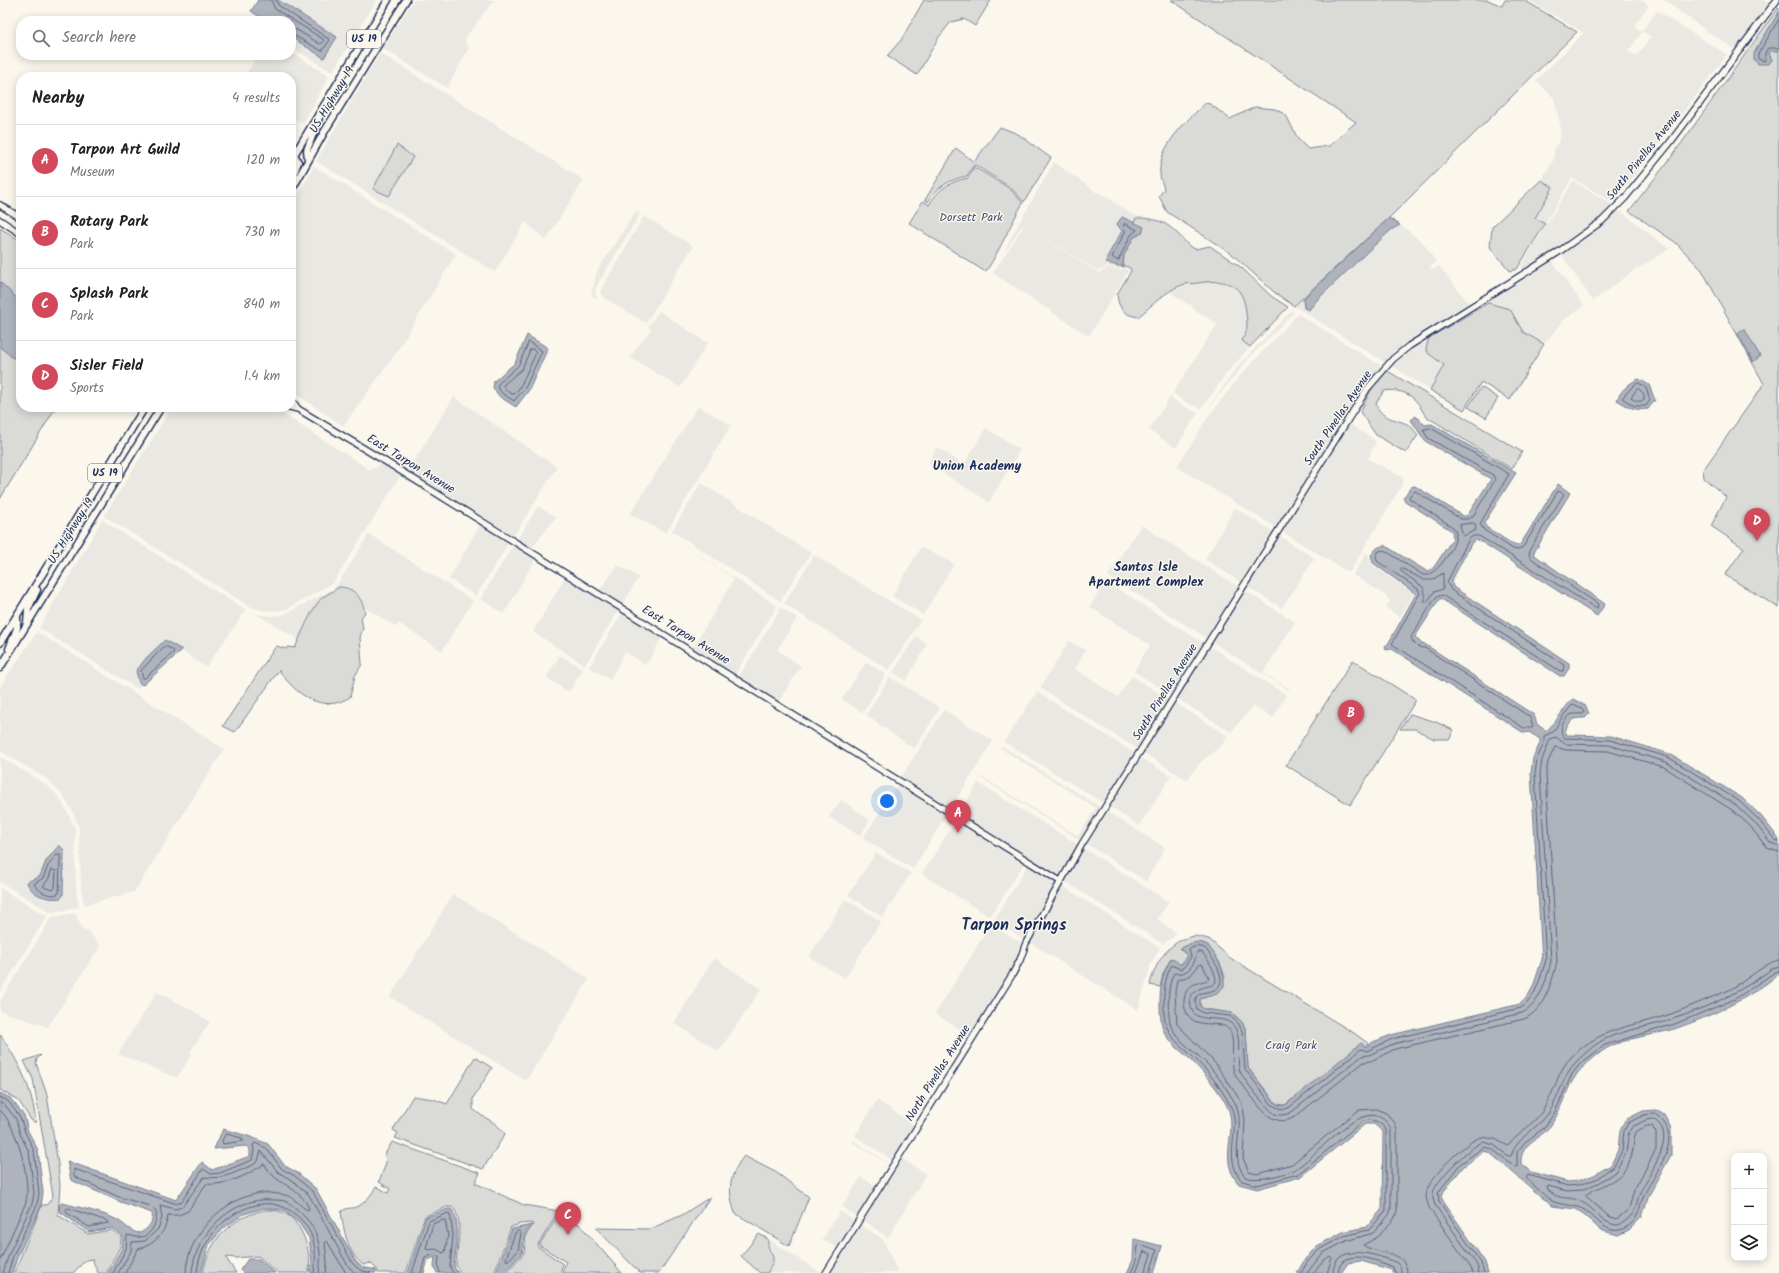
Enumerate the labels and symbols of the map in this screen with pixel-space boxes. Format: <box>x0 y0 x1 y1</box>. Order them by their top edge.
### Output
road number: US 19 <box>347 30 381 48</box>
street label: US Highway 19 <box>304 63 360 137</box>
street label: South Pinellas Avenue <box>1602 105 1687 204</box>
park label: Dorsett Park <box>939 208 1003 227</box>
street label: South Pinellas Avenue <box>1299 366 1377 469</box>
street label: East Tarpon Avenue <box>363 429 459 499</box>
district label: Union Academy <box>933 456 1021 477</box>
road number: US 19 <box>88 464 122 482</box>
street label: US Highway 19 <box>43 494 99 568</box>
pin: D <box>1744 508 1770 541</box>
district label: Santos Isle Apartment Complex <box>1089 557 1204 593</box>
street label: East Tarpon Avenue <box>638 600 734 670</box>
street label: South Pinellas Avenue <box>1127 639 1203 744</box>
pin: B <box>1338 700 1364 733</box>
your location <box>877 791 897 811</box>
pin: A <box>945 800 971 833</box>
district label: Tarpon Springs <box>961 913 1067 938</box>
street label: North Pinellas Avenue <box>900 1020 976 1125</box>
park label: Craig Park <box>1265 1036 1317 1055</box>
pin: C <box>555 1202 581 1235</box>

